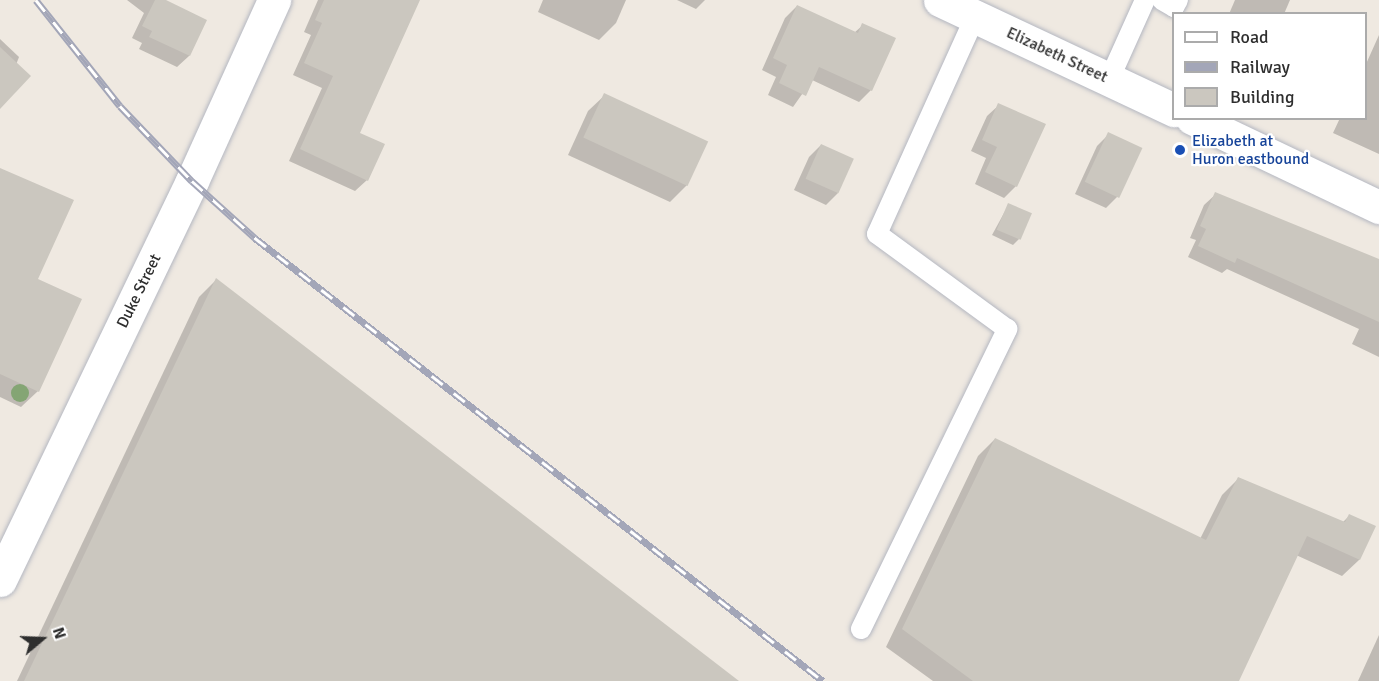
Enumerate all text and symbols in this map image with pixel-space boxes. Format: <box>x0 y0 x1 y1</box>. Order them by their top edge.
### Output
legend <box>1172 12 1367 120</box>
street label: Elizabeth Street <box>1003 23 1111 87</box>
text: Road <box>1230 26 1269 48</box>
text: Railway <box>1230 56 1290 78</box>
text: Building <box>1230 86 1294 108</box>
place label: Elizabeth at Huron eastbound <box>1192 131 1309 169</box>
marker: Elizabeth at Huron eastbound <box>1173 143 1187 157</box>
street label: Duke Street <box>113 251 165 331</box>
north arrow <box>12 609 72 669</box>
text: N <box>48 625 70 642</box>

